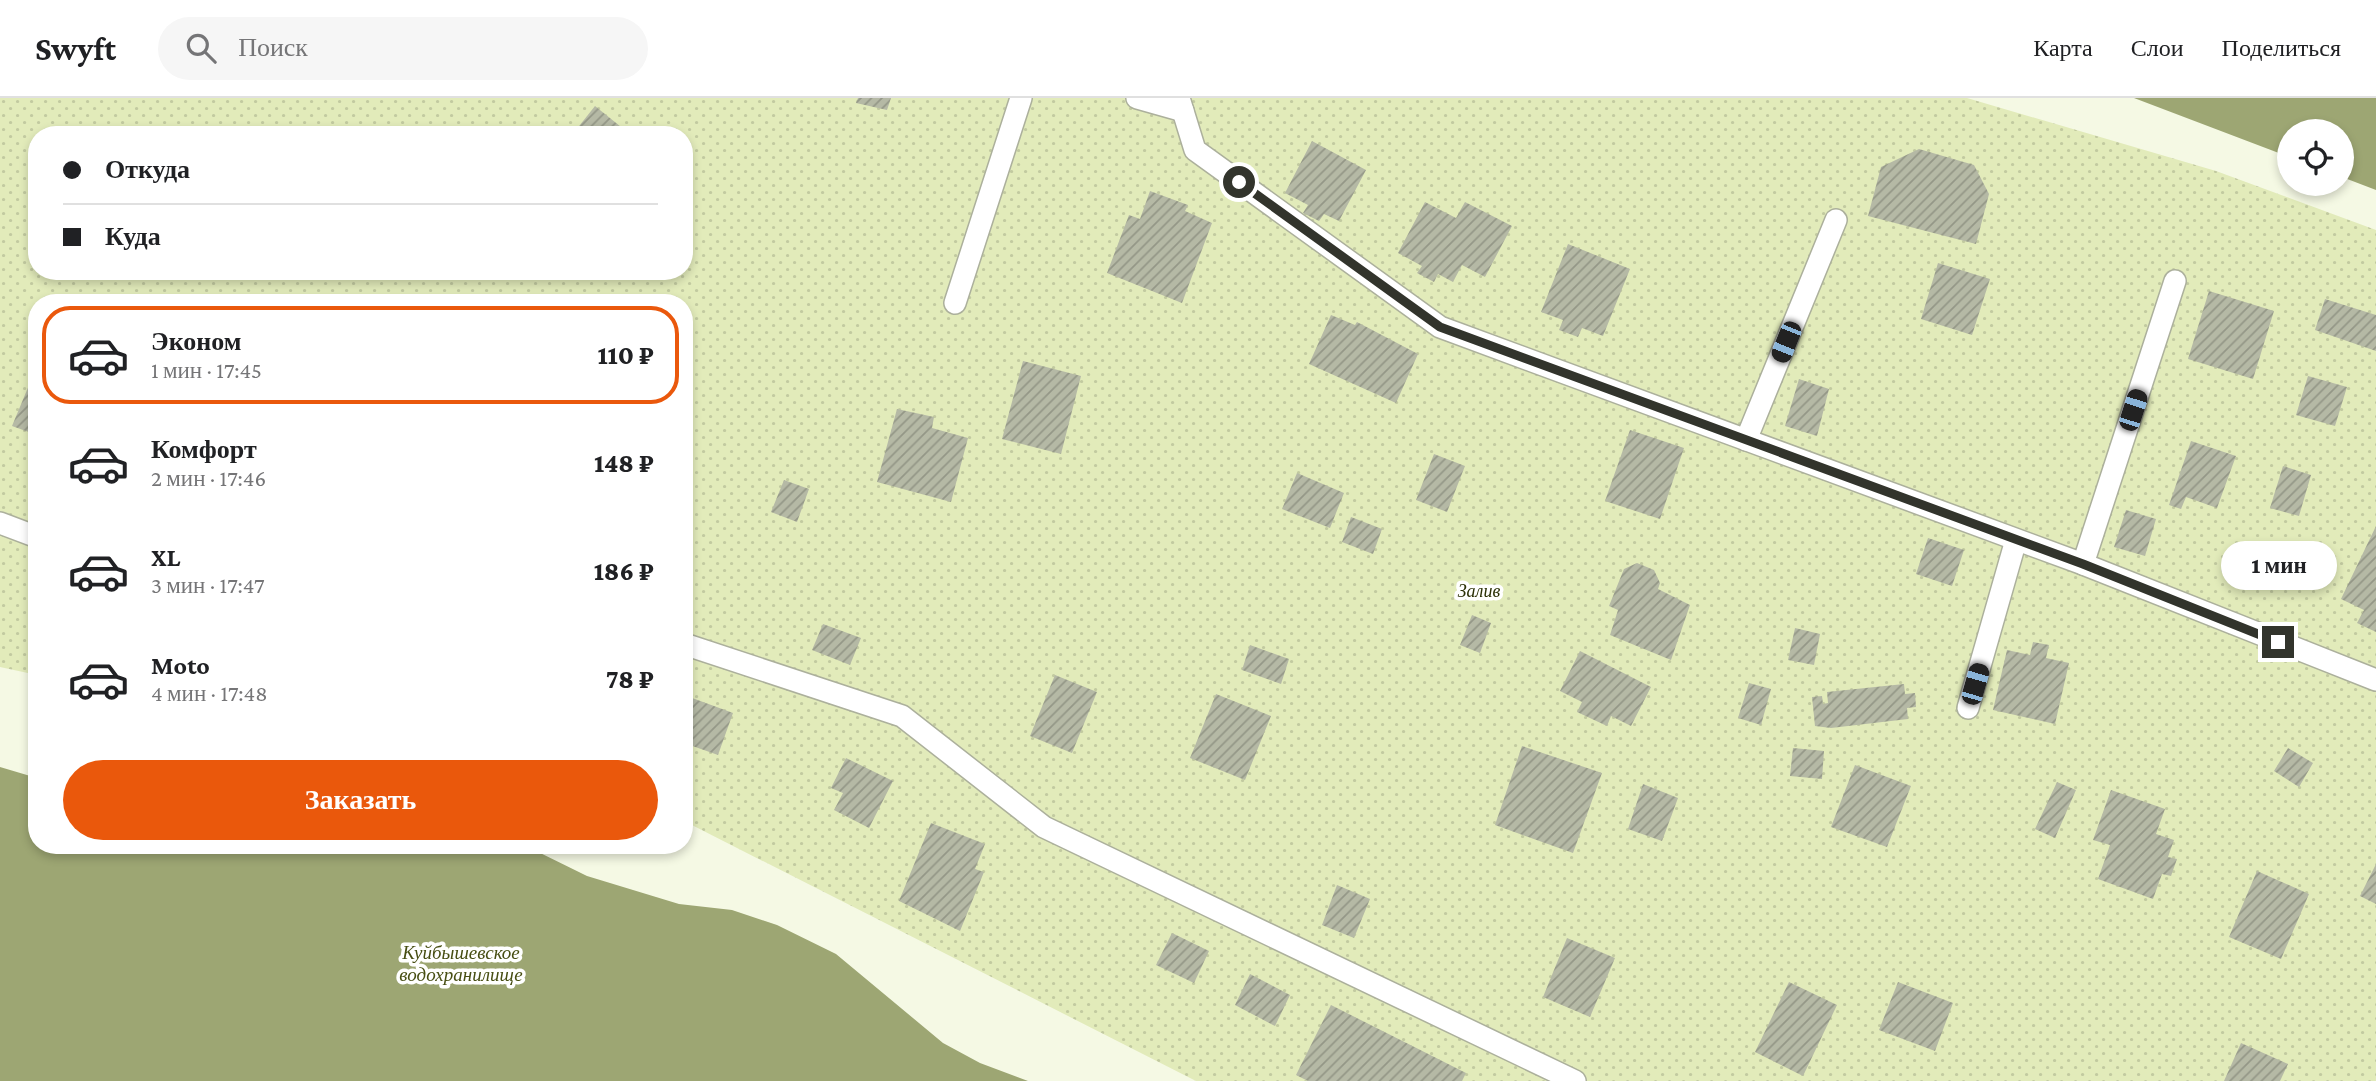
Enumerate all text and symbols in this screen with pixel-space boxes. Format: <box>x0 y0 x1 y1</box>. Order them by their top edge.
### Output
search box <box>158 17 648 80</box>
icon: search <box>182 29 220 67</box>
text: Swyft <box>35 30 116 67</box>
text: Поиск <box>238 33 308 62</box>
text: Карта <box>2033 34 2093 61</box>
text: Слои <box>2131 34 2184 61</box>
text: Поделиться <box>2222 34 2341 61</box>
map controls <box>2277 119 2354 196</box>
button: locate <box>2277 119 2354 196</box>
text: Откуда <box>105 155 190 184</box>
route start <box>1223 166 1255 198</box>
text: Куда <box>105 222 161 251</box>
car <box>1769 319 1804 365</box>
icon: car <box>67 324 130 387</box>
text: Эконом <box>151 327 241 356</box>
text: 110 ₽ <box>597 341 654 370</box>
text: 1 мин · 17:45 <box>151 357 262 383</box>
car <box>2117 387 2150 433</box>
icon: car <box>67 432 130 495</box>
text: Комфорт <box>151 435 257 464</box>
text: 148 ₽ <box>594 449 654 478</box>
text: 2 мин · 17:46 <box>151 465 266 491</box>
icon: car <box>67 540 130 603</box>
callout: 1 мин <box>2220 540 2336 589</box>
text: XL <box>151 543 180 572</box>
text: 1 мин <box>2251 552 2307 578</box>
text: 186 ₽ <box>594 557 654 586</box>
text: 3 мин · 17:47 <box>151 572 265 598</box>
park label: Залив <box>1458 581 1500 601</box>
route end <box>2262 626 2294 658</box>
icon: car <box>67 648 130 711</box>
text: Moto <box>151 651 210 680</box>
car <box>1960 661 1991 707</box>
text: 78 ₽ <box>606 665 654 694</box>
text: 4 мин · 17:48 <box>151 680 268 706</box>
button: Заказать <box>63 760 658 840</box>
water label: Куйбышевское водохранилище <box>399 942 523 985</box>

